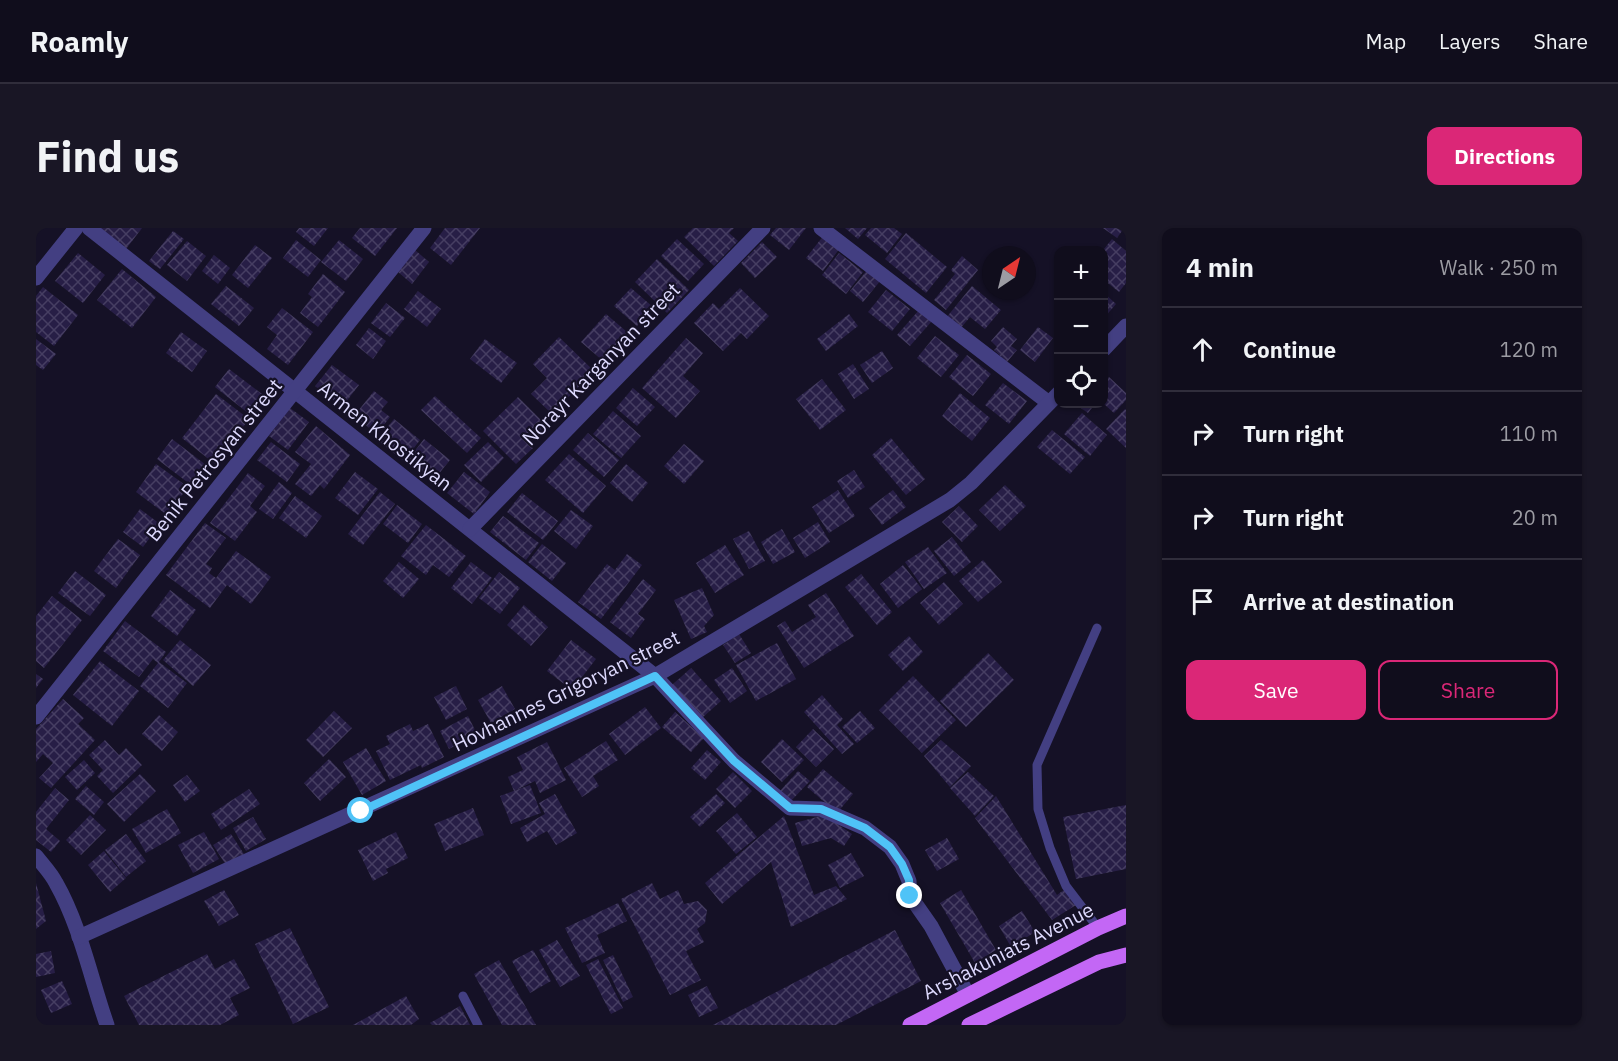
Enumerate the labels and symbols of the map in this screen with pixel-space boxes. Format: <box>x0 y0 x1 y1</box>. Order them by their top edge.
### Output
north arrow <box>982 246 1036 300</box>
street label: Norayr Karganyan street <box>516 276 686 451</box>
street label: Benik Petrosyan street <box>139 373 288 547</box>
street label: Armen Khostikyan <box>312 375 458 497</box>
street label: Hovhannes Grigoryan street <box>448 624 684 757</box>
route start <box>347 797 373 823</box>
route end <box>896 882 922 908</box>
street label: Arshakuniats Avenue <box>917 896 1098 1005</box>

